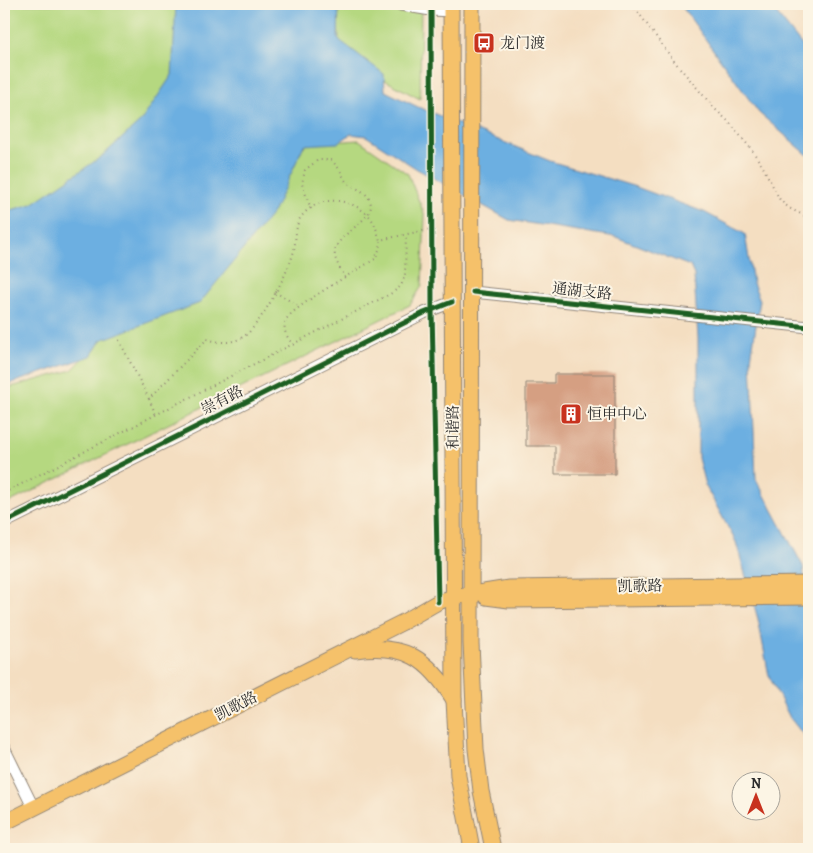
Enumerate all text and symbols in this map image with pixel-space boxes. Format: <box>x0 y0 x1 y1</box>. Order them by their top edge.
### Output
bus stop icon: 龙门渡 <box>472 31 496 55</box>
place label: 龙门渡 <box>500 33 545 53</box>
street label: 通湖支路 <box>551 278 613 304</box>
street label: 崇有路 <box>197 381 247 419</box>
building icon: 恒申中心 <box>559 402 583 426</box>
street label: 和谐路 <box>443 404 463 450</box>
place label: 恒申中心 <box>587 404 647 424</box>
street label: 凯歌路 <box>617 576 663 596</box>
street label: 凯歌路 <box>211 687 261 725</box>
north arrow <box>730 770 780 820</box>
text: N <box>751 774 761 793</box>

